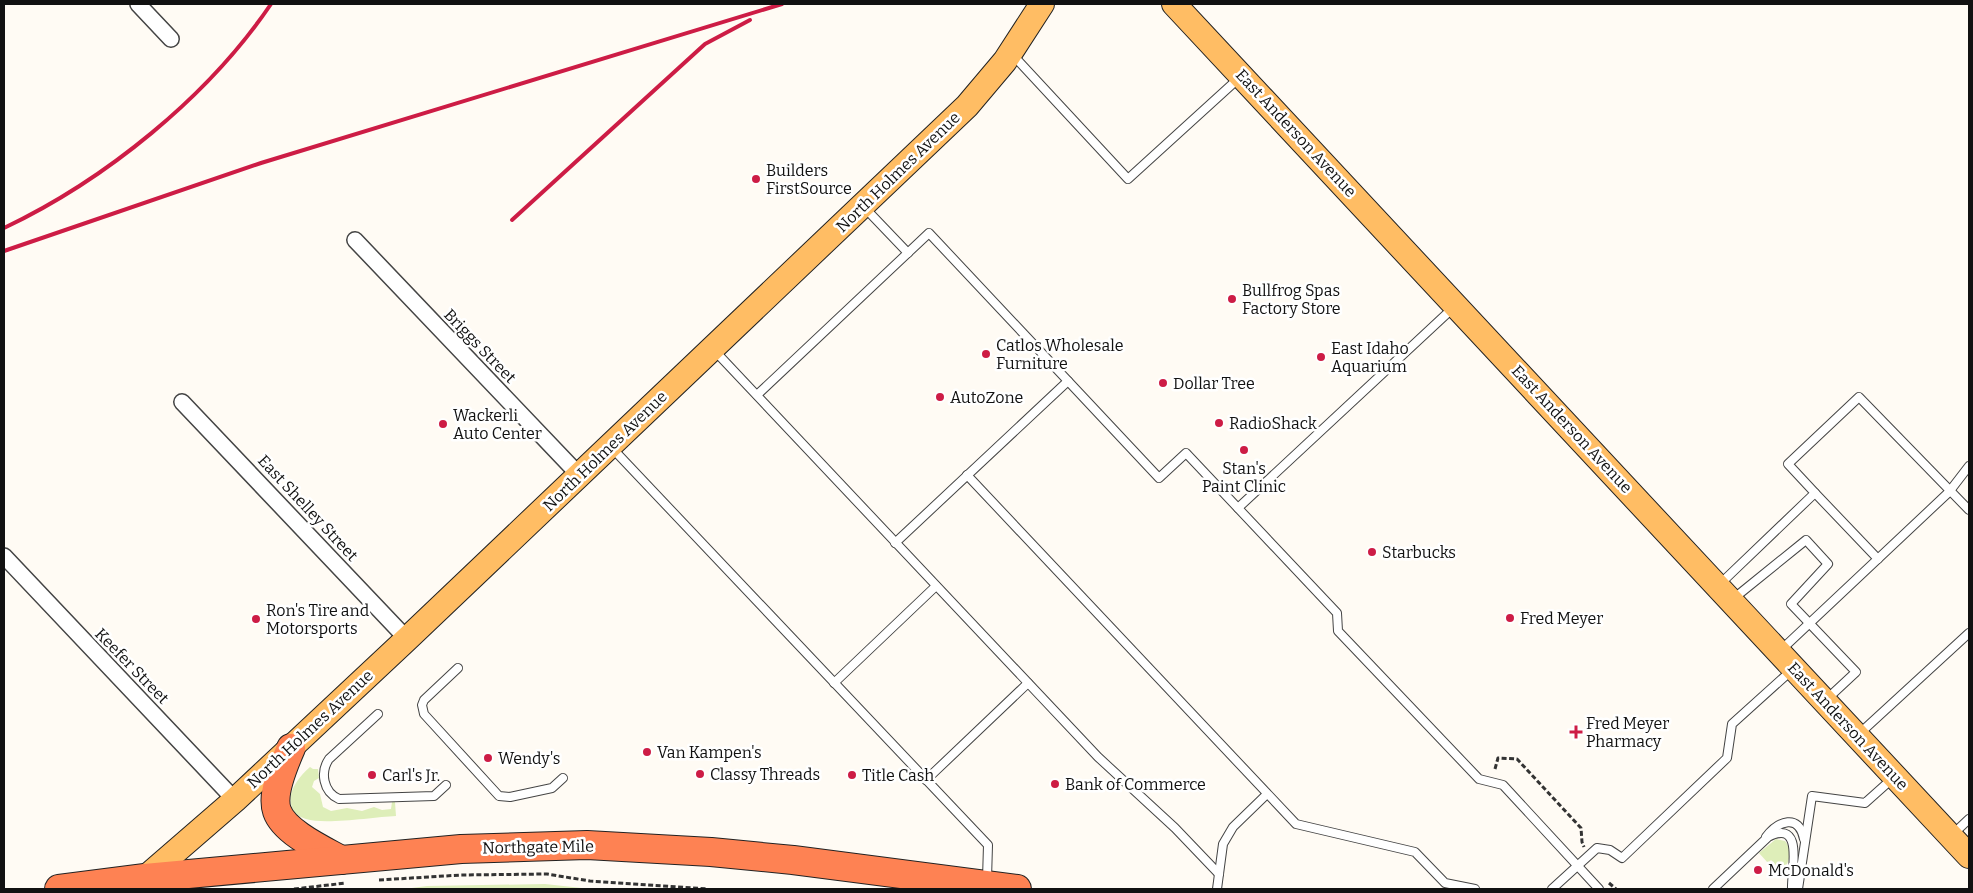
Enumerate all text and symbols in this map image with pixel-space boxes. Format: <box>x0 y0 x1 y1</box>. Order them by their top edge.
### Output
street label: East Anderson Avenue <box>1232 65 1360 201</box>
street label: North Holmes Avenue <box>832 108 964 236</box>
place label: Builders FirstSource <box>766 161 852 198</box>
marker: Builders FirstSource <box>750 173 762 185</box>
place label: Bullfrog Spas Factory Store <box>1242 281 1341 318</box>
marker: Bullfrog Spas Factory Store <box>1226 293 1238 305</box>
street label: Briggs Street <box>440 305 520 387</box>
place label: Catlos Wholesale Furniture <box>996 336 1124 373</box>
place label: East Idaho Aquarium <box>1331 339 1409 376</box>
marker: Catlos Wholesale Furniture <box>980 348 992 360</box>
marker: East Idaho Aquarium <box>1315 351 1327 363</box>
street label: East Anderson Avenue <box>1508 361 1636 497</box>
place label: Dollar Tree <box>1173 374 1255 393</box>
marker: Dollar Tree <box>1157 377 1169 389</box>
street label: North Holmes Avenue <box>539 387 671 515</box>
place label: AutoZone <box>950 388 1023 407</box>
marker: AutoZone <box>934 391 946 403</box>
place label: Wackerli Auto Center <box>453 406 542 443</box>
place label: RadioShack <box>1229 414 1317 433</box>
marker: RadioShack <box>1213 417 1225 429</box>
marker: Wackerli Auto Center <box>437 418 449 430</box>
marker: Stan's Paint Clinic <box>1238 444 1250 456</box>
street label: East Shelley Street <box>254 451 362 565</box>
place label: Stan's Paint Clinic <box>1202 459 1286 496</box>
place label: Starbucks <box>1382 543 1456 562</box>
marker: Starbucks <box>1366 546 1378 558</box>
place label: Ron's Tire and Motorsports <box>266 601 370 638</box>
place label: Fred Meyer <box>1520 609 1603 628</box>
marker: Fred Meyer <box>1504 612 1516 624</box>
marker: Ron's Tire and Motorsports <box>250 613 262 625</box>
street label: Keefer Street <box>91 624 173 708</box>
street label: East Anderson Avenue <box>1784 658 1912 794</box>
street label: North Holmes Avenue <box>243 666 377 792</box>
place label: Fred Meyer Pharmacy <box>1586 714 1669 751</box>
marker: Fred Meyer Pharmacy <box>1570 726 1582 738</box>
place label: Van Kampen's <box>657 743 762 762</box>
marker: Van Kampen's <box>641 746 653 758</box>
place label: Wendy's <box>498 749 560 768</box>
marker: Wendy's <box>482 752 494 764</box>
place label: Classy Threads <box>710 765 820 784</box>
place label: Carl's Jr. <box>382 766 440 785</box>
place label: Title Cash <box>862 766 934 785</box>
marker: Classy Threads <box>694 768 706 780</box>
marker: Carl's Jr. <box>366 769 378 781</box>
marker: Title Cash <box>846 769 858 781</box>
place label: Bank of Commerce <box>1065 775 1206 794</box>
marker: Bank of Commerce <box>1049 778 1061 790</box>
street label: Northgate Mile <box>482 837 594 857</box>
place label: McDonald's <box>1768 861 1854 880</box>
marker: McDonald's <box>1752 864 1764 876</box>

